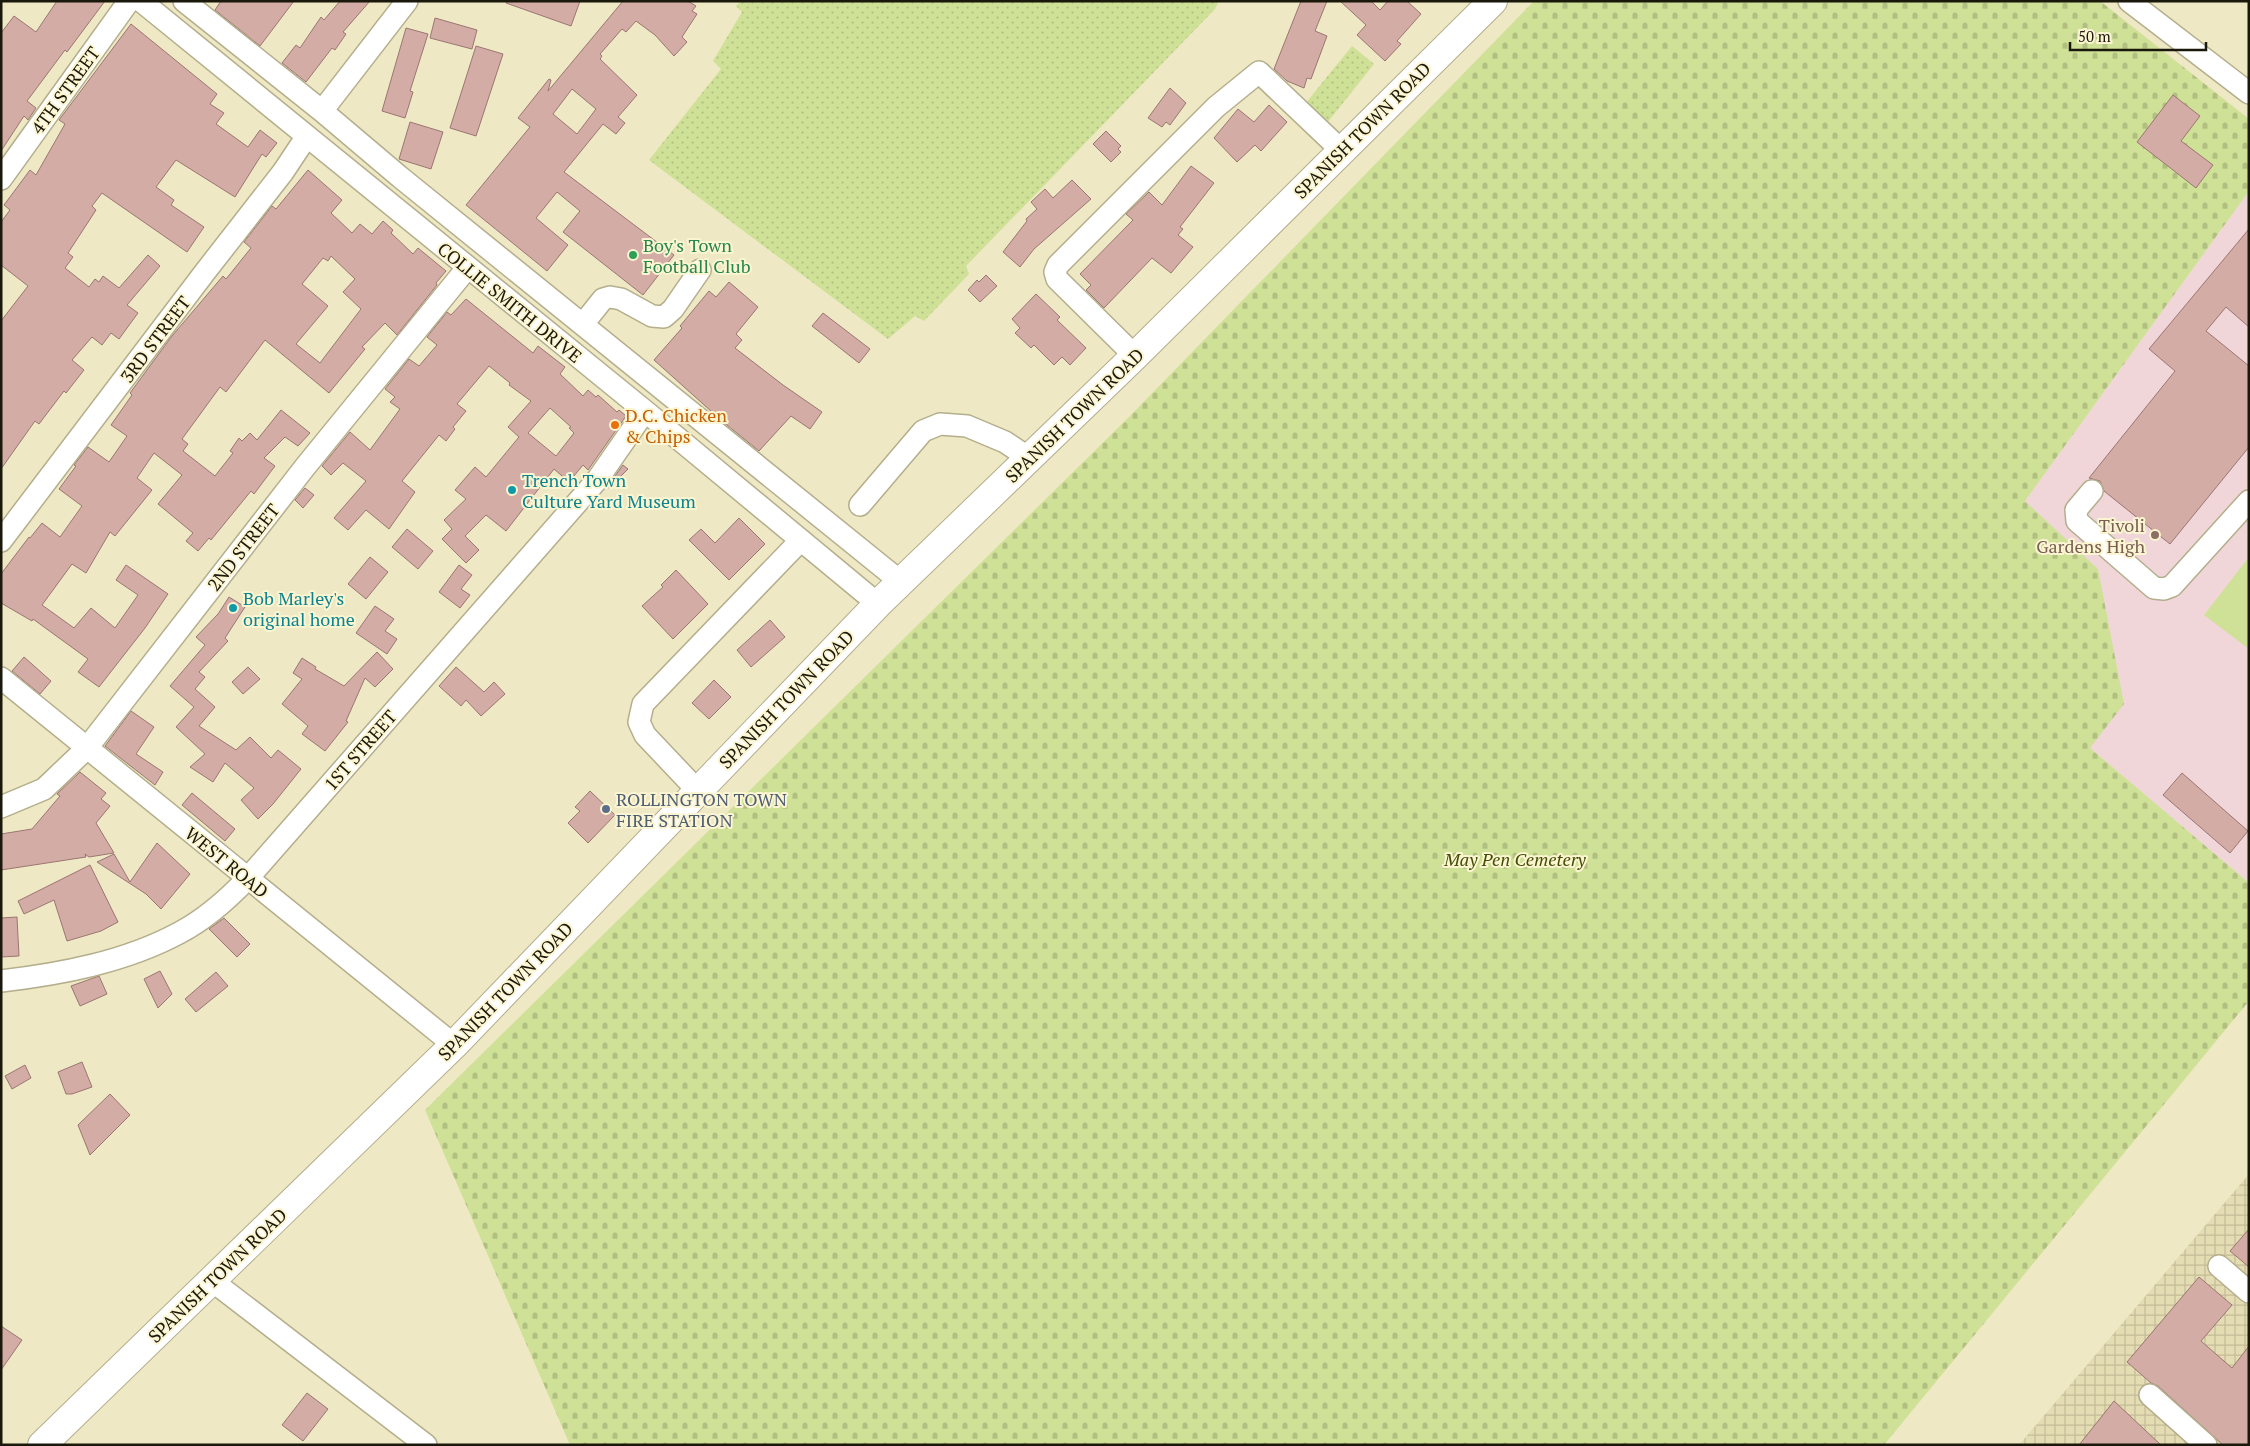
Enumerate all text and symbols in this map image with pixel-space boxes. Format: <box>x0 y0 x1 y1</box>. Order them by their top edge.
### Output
scale bar <box>2070 20 2206 52</box>
text: 50 m <box>2078 26 2111 46</box>
street label: 4TH STREET <box>25 41 105 139</box>
street label: SPANISH TOWN ROAD <box>1288 56 1436 204</box>
place label: Boy's Town Football Club <box>643 233 751 278</box>
street label: COLLIE SMITH DRIVE <box>433 236 587 368</box>
marker: Boy's Town Football Club <box>627 249 639 261</box>
street label: 3RD STREET <box>115 291 195 387</box>
street label: SPANISH TOWN ROAD <box>999 342 1149 488</box>
place label: D.C. Chicken & Chips <box>625 403 727 448</box>
marker: D.C. Chicken & Chips <box>609 419 621 431</box>
place label: Trench Town Culture Yard Museum <box>522 468 696 513</box>
marker: Trench Town Culture Yard Museum <box>506 484 518 496</box>
street label: 2ND STREET <box>201 499 285 595</box>
place label: Tivoli Gardens High <box>2036 513 2145 558</box>
marker: Tivoli Gardens High <box>2149 529 2161 541</box>
place label: Bob Marley's original home <box>243 586 355 631</box>
marker: Bob Marley's original home <box>227 602 239 614</box>
street label: SPANISH TOWN ROAD <box>713 624 859 774</box>
street label: 1ST STREET <box>318 705 402 795</box>
place label: ROLLINGTON TOWN FIRE STATION <box>616 787 787 832</box>
marker: ROLLINGTON TOWN FIRE STATION <box>600 803 612 815</box>
street label: WEST ROAD <box>180 821 274 903</box>
park label: May Pen Cemetery <box>1443 847 1587 871</box>
street label: SPANISH TOWN ROAD <box>432 916 578 1066</box>
street label: SPANISH TOWN ROAD <box>142 1202 292 1348</box>

